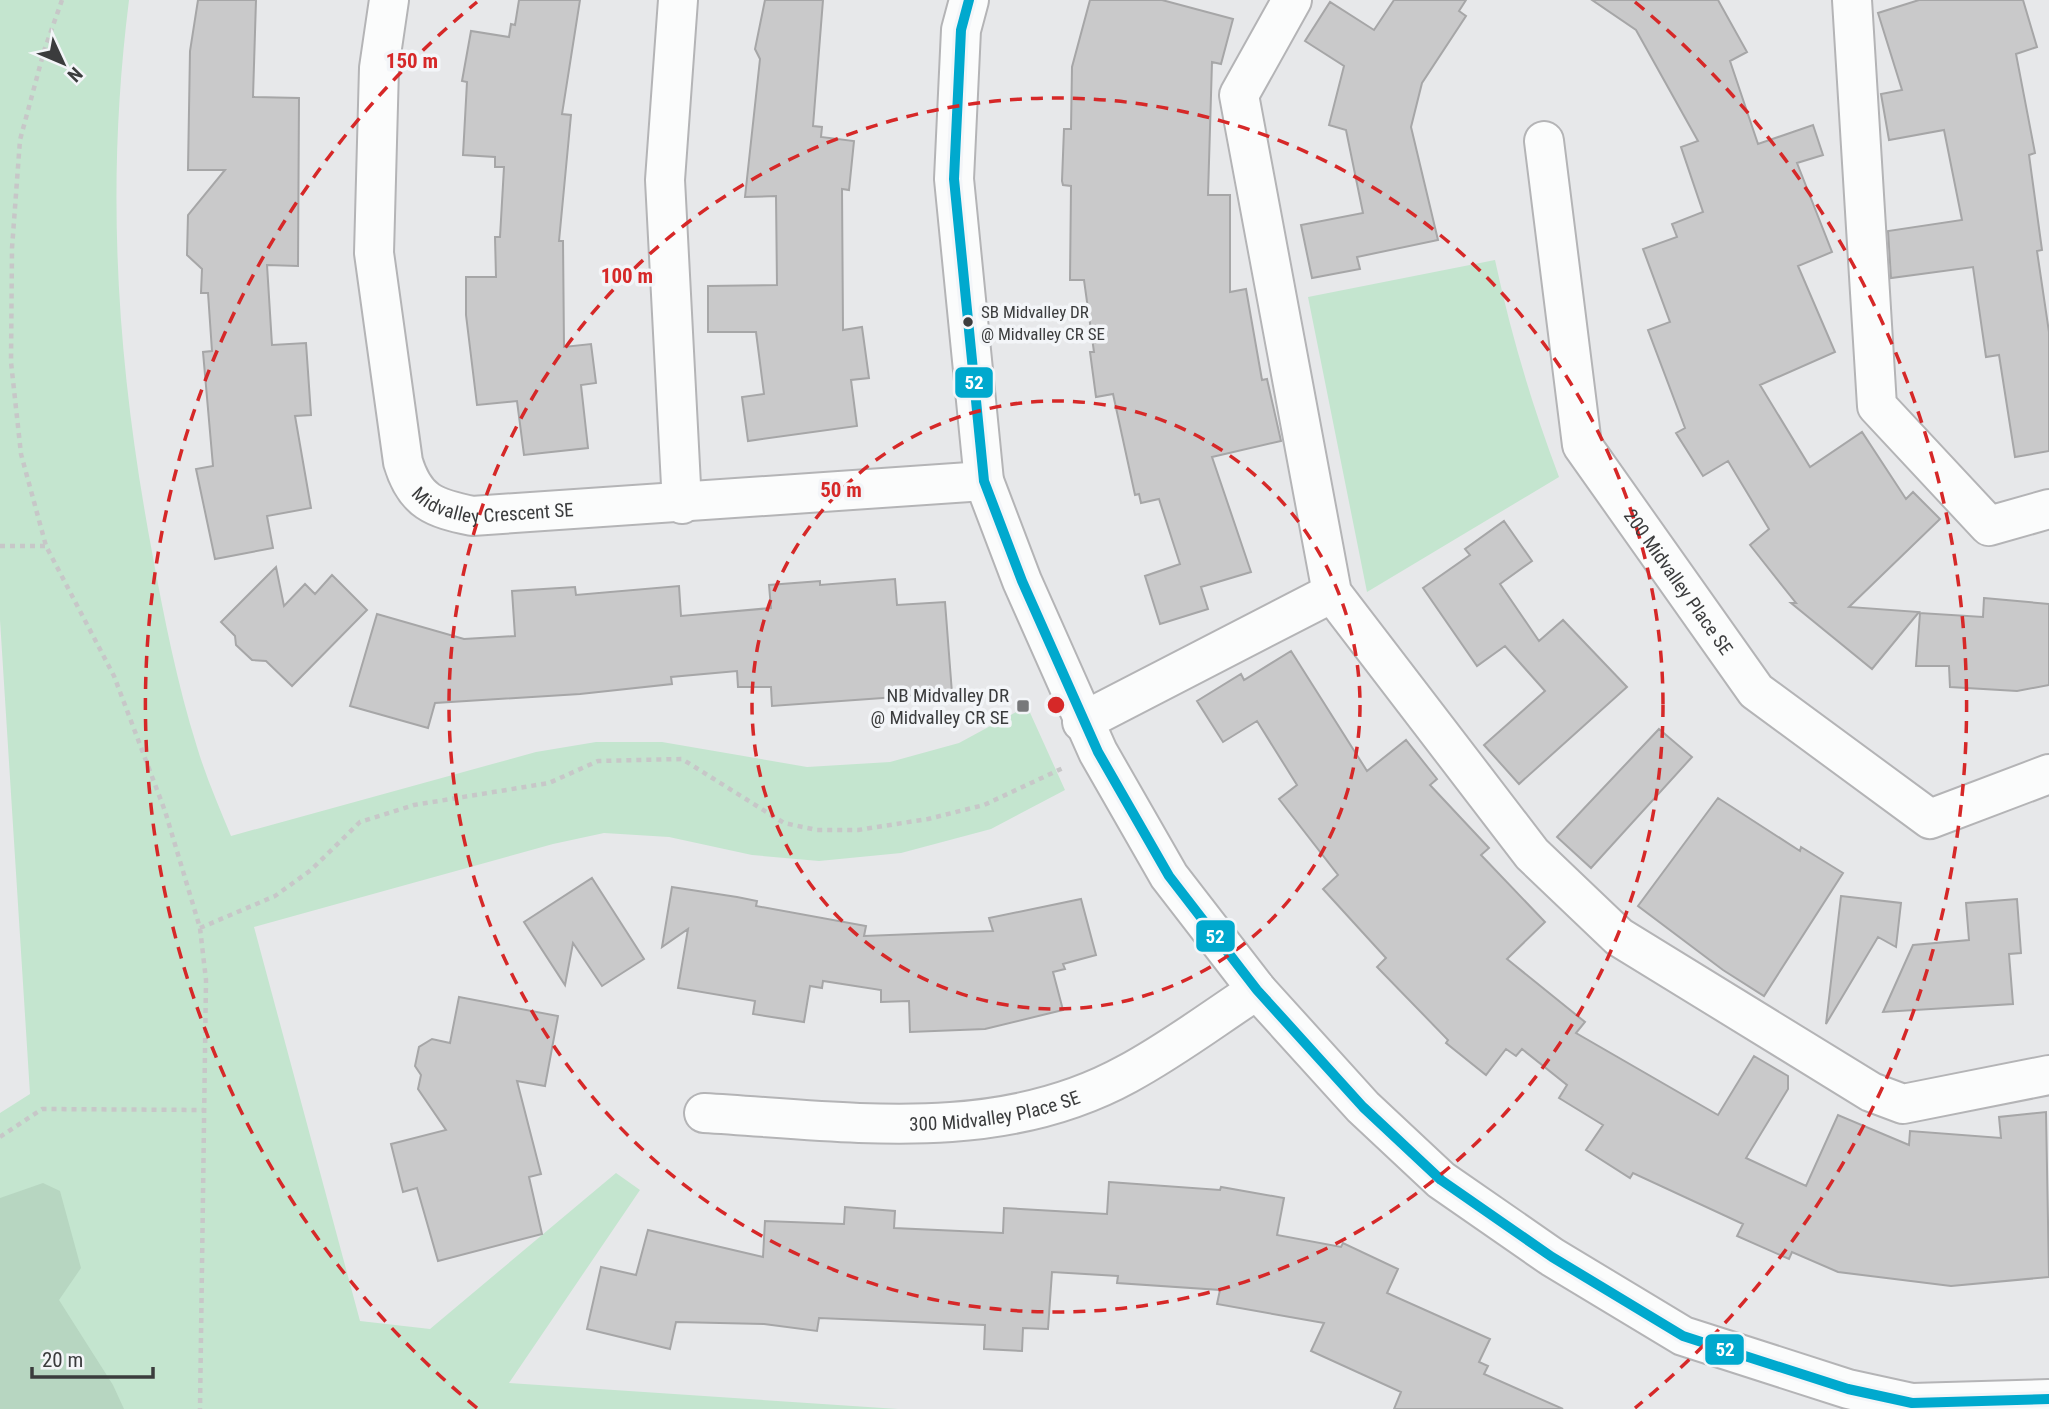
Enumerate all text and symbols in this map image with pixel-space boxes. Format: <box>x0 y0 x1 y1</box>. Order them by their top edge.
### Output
north arrow <box>28 28 98 98</box>
text: 150 m <box>386 49 438 73</box>
text: N <box>63 62 87 87</box>
text: 100 m <box>601 264 653 288</box>
place label: SB Midvalley DR @ Midvalley CR SE <box>981 302 1105 344</box>
marker: SB Midvalley DR @ Midvalley CR SE <box>961 315 975 329</box>
line badge: 52 <box>954 366 994 399</box>
text: 52 <box>964 371 984 394</box>
text: 50 m <box>820 478 862 502</box>
street label: Midvalley Crescent SE <box>407 482 574 528</box>
street label: 200 Midvalley Place SE <box>1619 505 1738 659</box>
place label: NB Midvalley DR @ Midvalley CR SE <box>871 684 1009 729</box>
centre of rings <box>1044 693 1068 717</box>
marker: NB Midvalley DR @ Midvalley CR SE <box>1015 698 1031 714</box>
line badge: 52 <box>1195 919 1236 953</box>
text: 52 <box>1205 925 1225 948</box>
street label: 300 Midvalley Place SE <box>909 1085 1083 1135</box>
line badge: 52 <box>1704 1333 1745 1366</box>
scale bar <box>32 1336 152 1380</box>
text: 52 <box>1715 1338 1735 1361</box>
text: 20 m <box>42 1348 83 1372</box>

